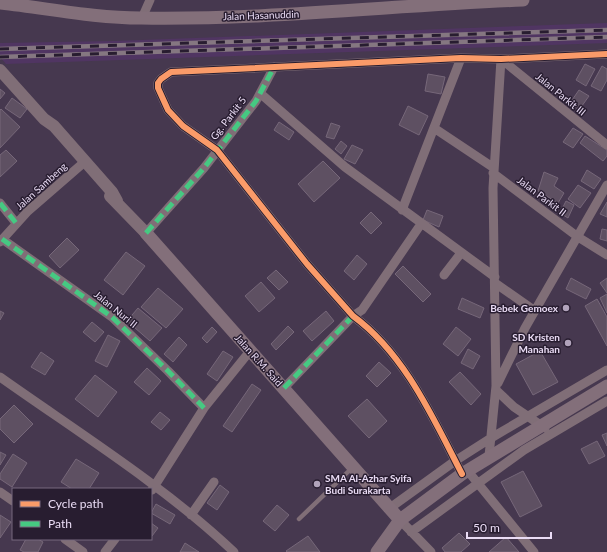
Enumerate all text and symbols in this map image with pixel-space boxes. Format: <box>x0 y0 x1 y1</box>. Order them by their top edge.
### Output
street label: Jalan Hasanuddin <box>223 8 299 22</box>
street label: Jalan Parkit III <box>534 70 588 118</box>
street label: Gg. Parkit 5 <box>208 94 249 142</box>
street label: Jalan Sambeng <box>13 160 69 212</box>
street label: Jalan Parkit II <box>515 174 569 218</box>
street label: Jalan Nuri II <box>92 288 140 330</box>
place label: Bebek Gemoex <box>490 302 559 314</box>
marker: Bebek Gemoex <box>561 303 571 313</box>
place label: SD Kristen Manahan <box>512 331 560 355</box>
street label: Jalan R.M. Said <box>233 332 285 388</box>
marker: SD Kristen Manahan <box>563 338 573 348</box>
place label: SMA Al-Azhar Syifa Budi Surakarta <box>325 472 412 496</box>
marker: SMA Al-Azhar Syifa Budi Surakarta <box>312 479 322 489</box>
legend <box>12 488 152 540</box>
text: Cycle path <box>48 496 103 511</box>
scale bar <box>467 514 551 540</box>
text: Path <box>48 516 72 531</box>
text: 50 m <box>473 520 500 535</box>

